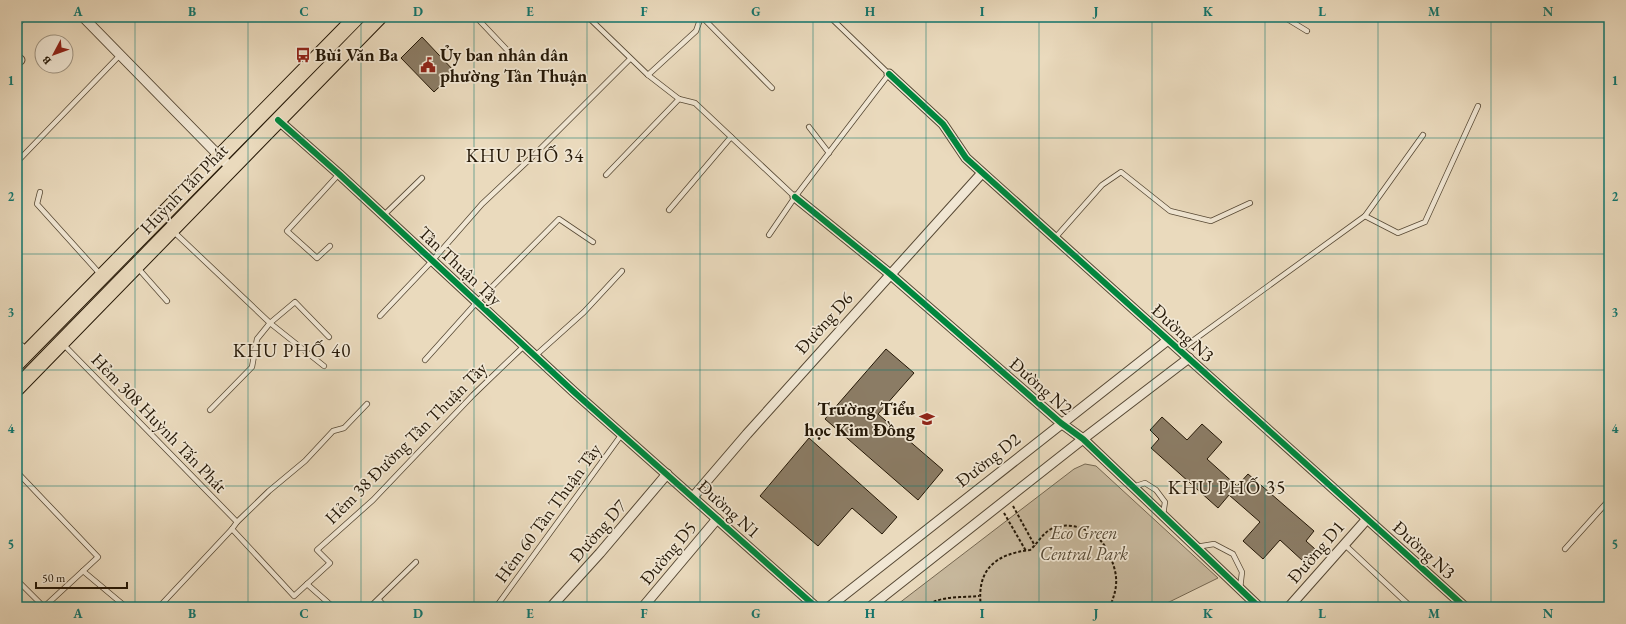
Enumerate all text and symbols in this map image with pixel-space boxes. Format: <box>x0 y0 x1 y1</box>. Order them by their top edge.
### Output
text: A <box>72 3 83 20</box>
text: B <box>188 3 196 20</box>
text: C <box>299 3 309 20</box>
text: D <box>413 3 423 20</box>
text: E <box>526 3 534 20</box>
text: F <box>640 3 648 20</box>
text: G <box>751 3 761 20</box>
text: H <box>865 3 876 20</box>
text: I <box>980 3 985 20</box>
text: J <box>1092 3 1099 20</box>
text: K <box>1203 3 1214 20</box>
text: L <box>1318 3 1326 20</box>
text: M <box>1428 3 1440 20</box>
text: N <box>1543 3 1554 20</box>
north arrow <box>34 34 74 74</box>
place label: Bùi Văn Ba <box>315 43 398 66</box>
place label: Ủy ban nhân dân phường Tân Thuận <box>440 43 587 87</box>
bus stop icon: Bùi Văn Ba <box>294 46 312 64</box>
text: B <box>39 53 54 68</box>
public building icon: Ủy ban nhân dân phường Tân Thuận <box>419 56 437 74</box>
text: 1 <box>8 72 15 89</box>
text: 1 <box>1612 72 1619 89</box>
street label: Huỳnh Tấn Phát <box>135 138 233 239</box>
district label: KHU PHỐ 34 <box>466 143 584 168</box>
text: 2 <box>8 188 15 205</box>
text: 2 <box>1612 188 1619 205</box>
street label: Tân Thuận Tây <box>414 221 507 310</box>
street label: Đường D6 <box>790 286 858 359</box>
street label: Đường N3 <box>1147 298 1219 367</box>
text: 3 <box>8 304 15 321</box>
text: 3 <box>1612 304 1619 321</box>
district label: KHU PHỐ 40 <box>233 338 351 363</box>
street label: Hẻm 308 Huỳnh Tấn Phát <box>87 348 232 498</box>
street label: Đường N2 <box>1005 352 1078 420</box>
street label: Hẻm 38 Đường Tân Thuận Tây <box>320 357 492 529</box>
place label: Trường Tiểu học Kim Đồng <box>804 397 916 441</box>
school or university icon: Trường Tiểu học Kim Đồng <box>918 410 936 428</box>
text: 4 <box>8 420 15 437</box>
text: 4 <box>1612 420 1619 437</box>
street label: Đường D2 <box>951 427 1025 492</box>
street label: Hẻm 60 Tân Thuận Tây <box>489 438 606 587</box>
street label: Đường N1 <box>693 474 765 543</box>
district label: KHU PHỐ 35 <box>1168 475 1286 500</box>
street label: Đường D7 <box>564 494 631 567</box>
street label: Đường D1 <box>1282 515 1349 588</box>
street label: Đường N3 <box>1388 515 1460 584</box>
street label: Đường D5 <box>634 516 701 589</box>
park label: Eco Green Central Park <box>1040 521 1128 565</box>
text: 5 <box>8 536 14 553</box>
text: 5 <box>1612 536 1618 553</box>
scale bar <box>36 564 127 590</box>
text: 50 m <box>42 570 66 586</box>
text: A <box>72 605 83 622</box>
text: B <box>188 605 196 622</box>
text: C <box>299 605 309 622</box>
text: D <box>413 605 423 622</box>
text: E <box>526 605 534 622</box>
text: F <box>640 605 648 622</box>
text: G <box>751 605 761 622</box>
text: H <box>865 605 876 622</box>
text: I <box>980 605 985 622</box>
text: J <box>1092 605 1099 622</box>
text: K <box>1203 605 1214 622</box>
text: L <box>1318 605 1326 622</box>
text: M <box>1428 605 1440 622</box>
text: N <box>1543 605 1554 622</box>

